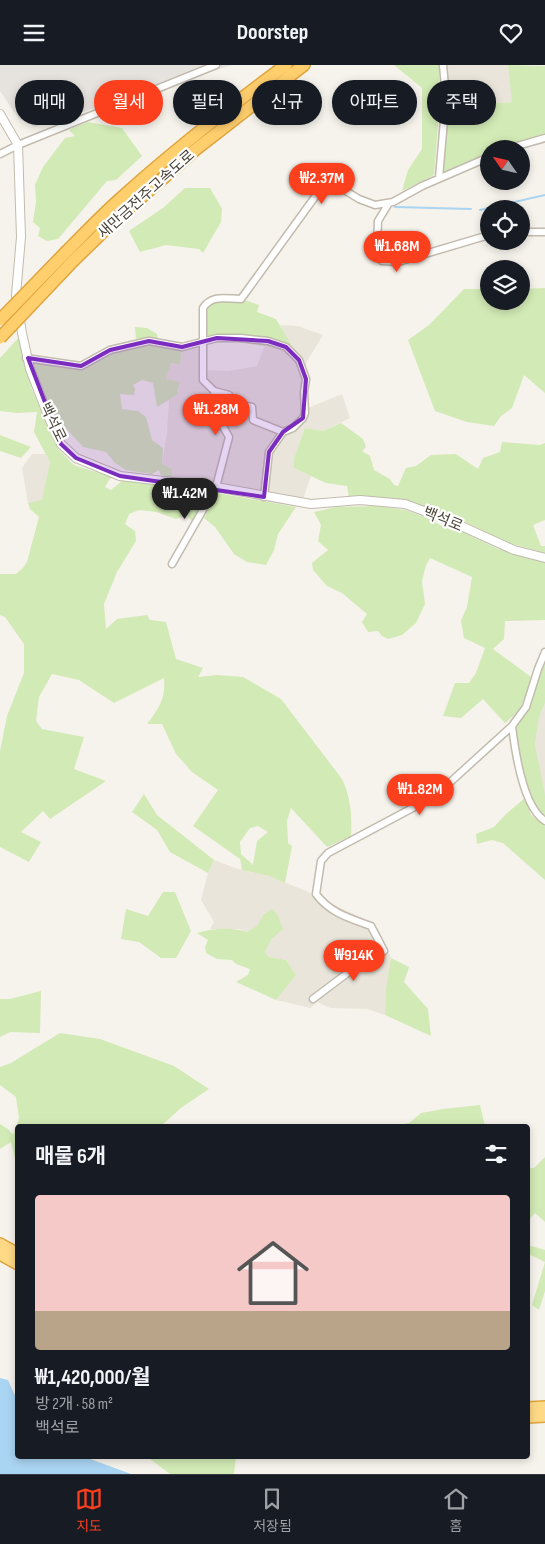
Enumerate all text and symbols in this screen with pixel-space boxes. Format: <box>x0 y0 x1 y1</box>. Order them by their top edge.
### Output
icon: menu <box>20 19 48 47</box>
text: Doorstep <box>237 19 308 46</box>
icon: heart <box>497 19 525 47</box>
chip: 매매 <box>15 80 84 125</box>
chip: 월세 <box>94 80 163 125</box>
chip: 필터 <box>173 80 242 125</box>
chip: 신규 <box>252 80 322 125</box>
chip: 아파트 <box>332 80 417 125</box>
chip: 주택 <box>427 80 496 125</box>
north arrow <box>480 140 530 190</box>
map controls <box>480 140 530 310</box>
street label: 새만금전주고속도로 <box>94 146 199 243</box>
pin: ₩2.37M <box>281 163 363 205</box>
text: ₩2.37M <box>300 169 344 188</box>
button: locate <box>480 200 530 250</box>
pin: ₩1.68M <box>356 231 438 273</box>
text: ₩1.68M <box>375 237 419 256</box>
button: layers <box>480 260 530 310</box>
pin: ₩1.28M <box>175 393 257 436</box>
street label: 백석로 <box>35 399 70 445</box>
text: ₩1.28M <box>194 400 238 419</box>
pin: ₩1.42M <box>144 477 226 520</box>
text: ₩1.42M <box>163 484 207 503</box>
street label: 백석로 <box>420 503 466 536</box>
pin: ₩1.82M <box>379 773 461 816</box>
text: ₩1.82M <box>398 780 442 799</box>
pin: ₩914K <box>319 939 389 982</box>
text: ₩914K <box>335 946 373 965</box>
icon: filters <box>482 1140 510 1168</box>
text: 매물 6개 <box>35 1144 106 1169</box>
icon: home <box>228 1228 318 1318</box>
text: ₩1,420,000/월 <box>35 1365 151 1390</box>
text: 방 2개 · 58 m² <box>35 1395 113 1414</box>
text: 백석로 <box>35 1419 79 1438</box>
tab: 지도 <box>75 1485 103 1535</box>
tab: 저장됨 <box>253 1485 292 1535</box>
tab: 홈 <box>442 1485 470 1535</box>

